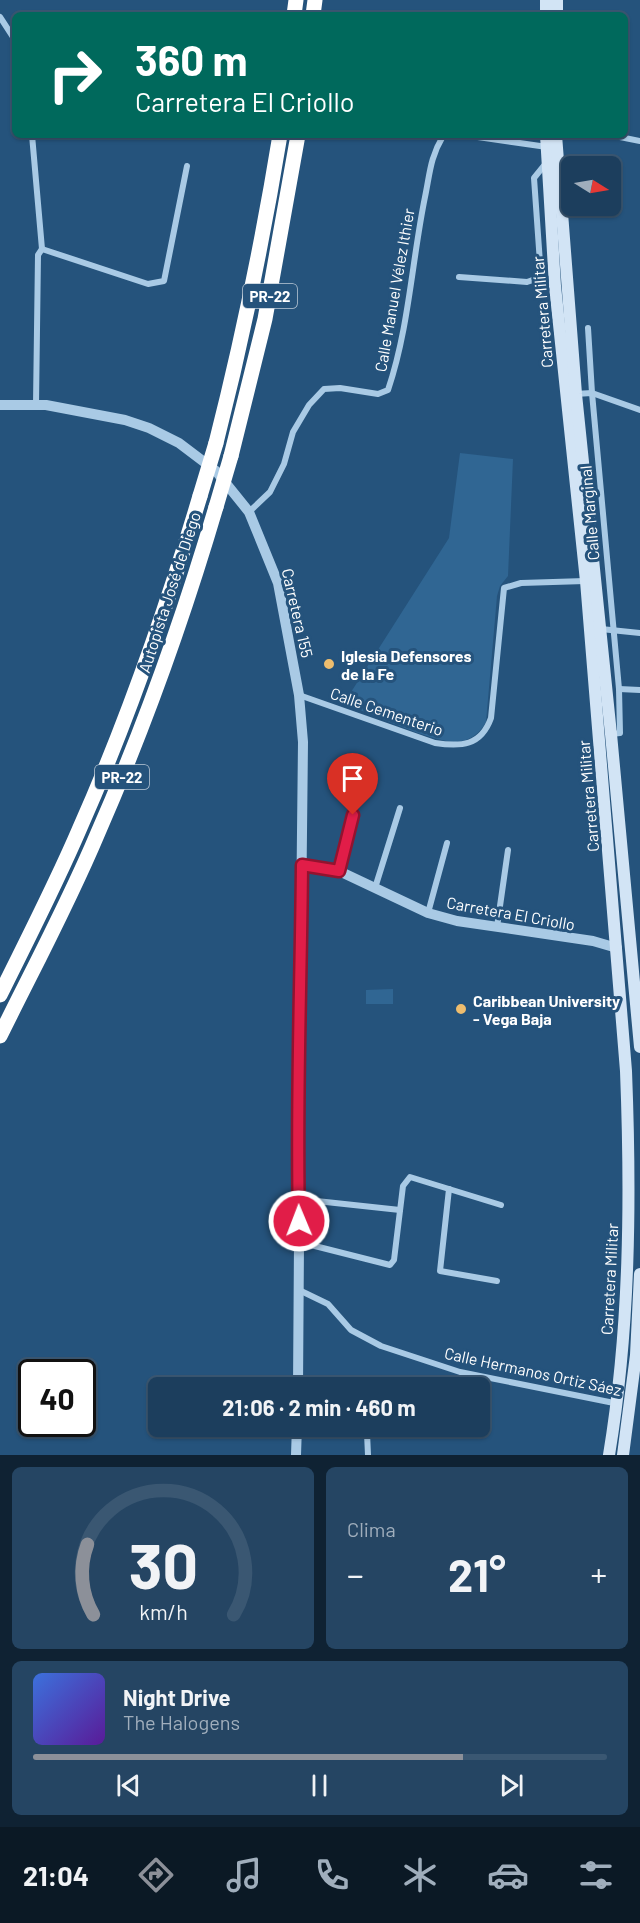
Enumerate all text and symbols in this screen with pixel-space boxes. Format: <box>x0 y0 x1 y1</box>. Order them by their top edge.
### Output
text: 360 m <box>135 34 248 84</box>
icon: right <box>36 36 114 114</box>
text: Carretera El Criollo <box>135 85 354 117</box>
north arrow <box>561 156 621 216</box>
map controls <box>561 156 621 216</box>
street label: Calle Manuel Vélez Ithier <box>370 207 418 373</box>
street label: Carretera Militar <box>528 255 556 369</box>
road number: PR-22 <box>243 284 297 308</box>
street label: Calle Marginal <box>575 465 603 561</box>
street label: Autopista José de Diego <box>134 509 204 675</box>
street label: Carretera 155 <box>278 566 318 660</box>
place label: Iglesia Defensores de la Fe <box>341 646 472 683</box>
marker: Iglesia Defensores de la Fe <box>322 657 336 671</box>
street label: Calle Cementerio <box>328 683 446 739</box>
street label: Carretera Militar <box>574 739 602 853</box>
pin <box>327 753 378 815</box>
icon: arrive <box>336 762 369 795</box>
road number: PR-22 <box>95 765 149 789</box>
street label: Carretera El Criollo <box>445 892 577 934</box>
place label: Caribbean University - Vega Baja <box>473 991 620 1028</box>
marker: Caribbean University - Vega Baja <box>454 1002 468 1016</box>
position arrow <box>267 1189 331 1253</box>
street label: Carretera Militar <box>597 1222 621 1335</box>
street label: Calle Hermanos Ortiz Sáez <box>443 1343 623 1399</box>
speed limit sign: 40 <box>18 1359 96 1437</box>
text: 21:06 · 2 min · 460 m <box>222 1394 416 1420</box>
text: Clima <box>347 1517 396 1541</box>
text: 30 <box>128 1527 198 1601</box>
text: 21° <box>448 1547 506 1601</box>
text: − <box>347 1554 364 1594</box>
text: + <box>591 1554 607 1594</box>
text: km/h <box>139 1599 187 1624</box>
text: Night Drive <box>123 1684 231 1710</box>
text: The Halogens <box>123 1710 240 1734</box>
icon: previous <box>112 1769 145 1802</box>
icon: pause <box>303 1769 336 1802</box>
icon: next <box>495 1769 528 1802</box>
icon: directions <box>135 1854 177 1896</box>
icon: music <box>223 1854 265 1896</box>
icon: phone <box>311 1854 353 1896</box>
icon: climate <box>399 1854 441 1896</box>
icon: car <box>487 1854 529 1896</box>
icon: filters <box>575 1854 617 1896</box>
text: 21:04 <box>23 1859 89 1891</box>

